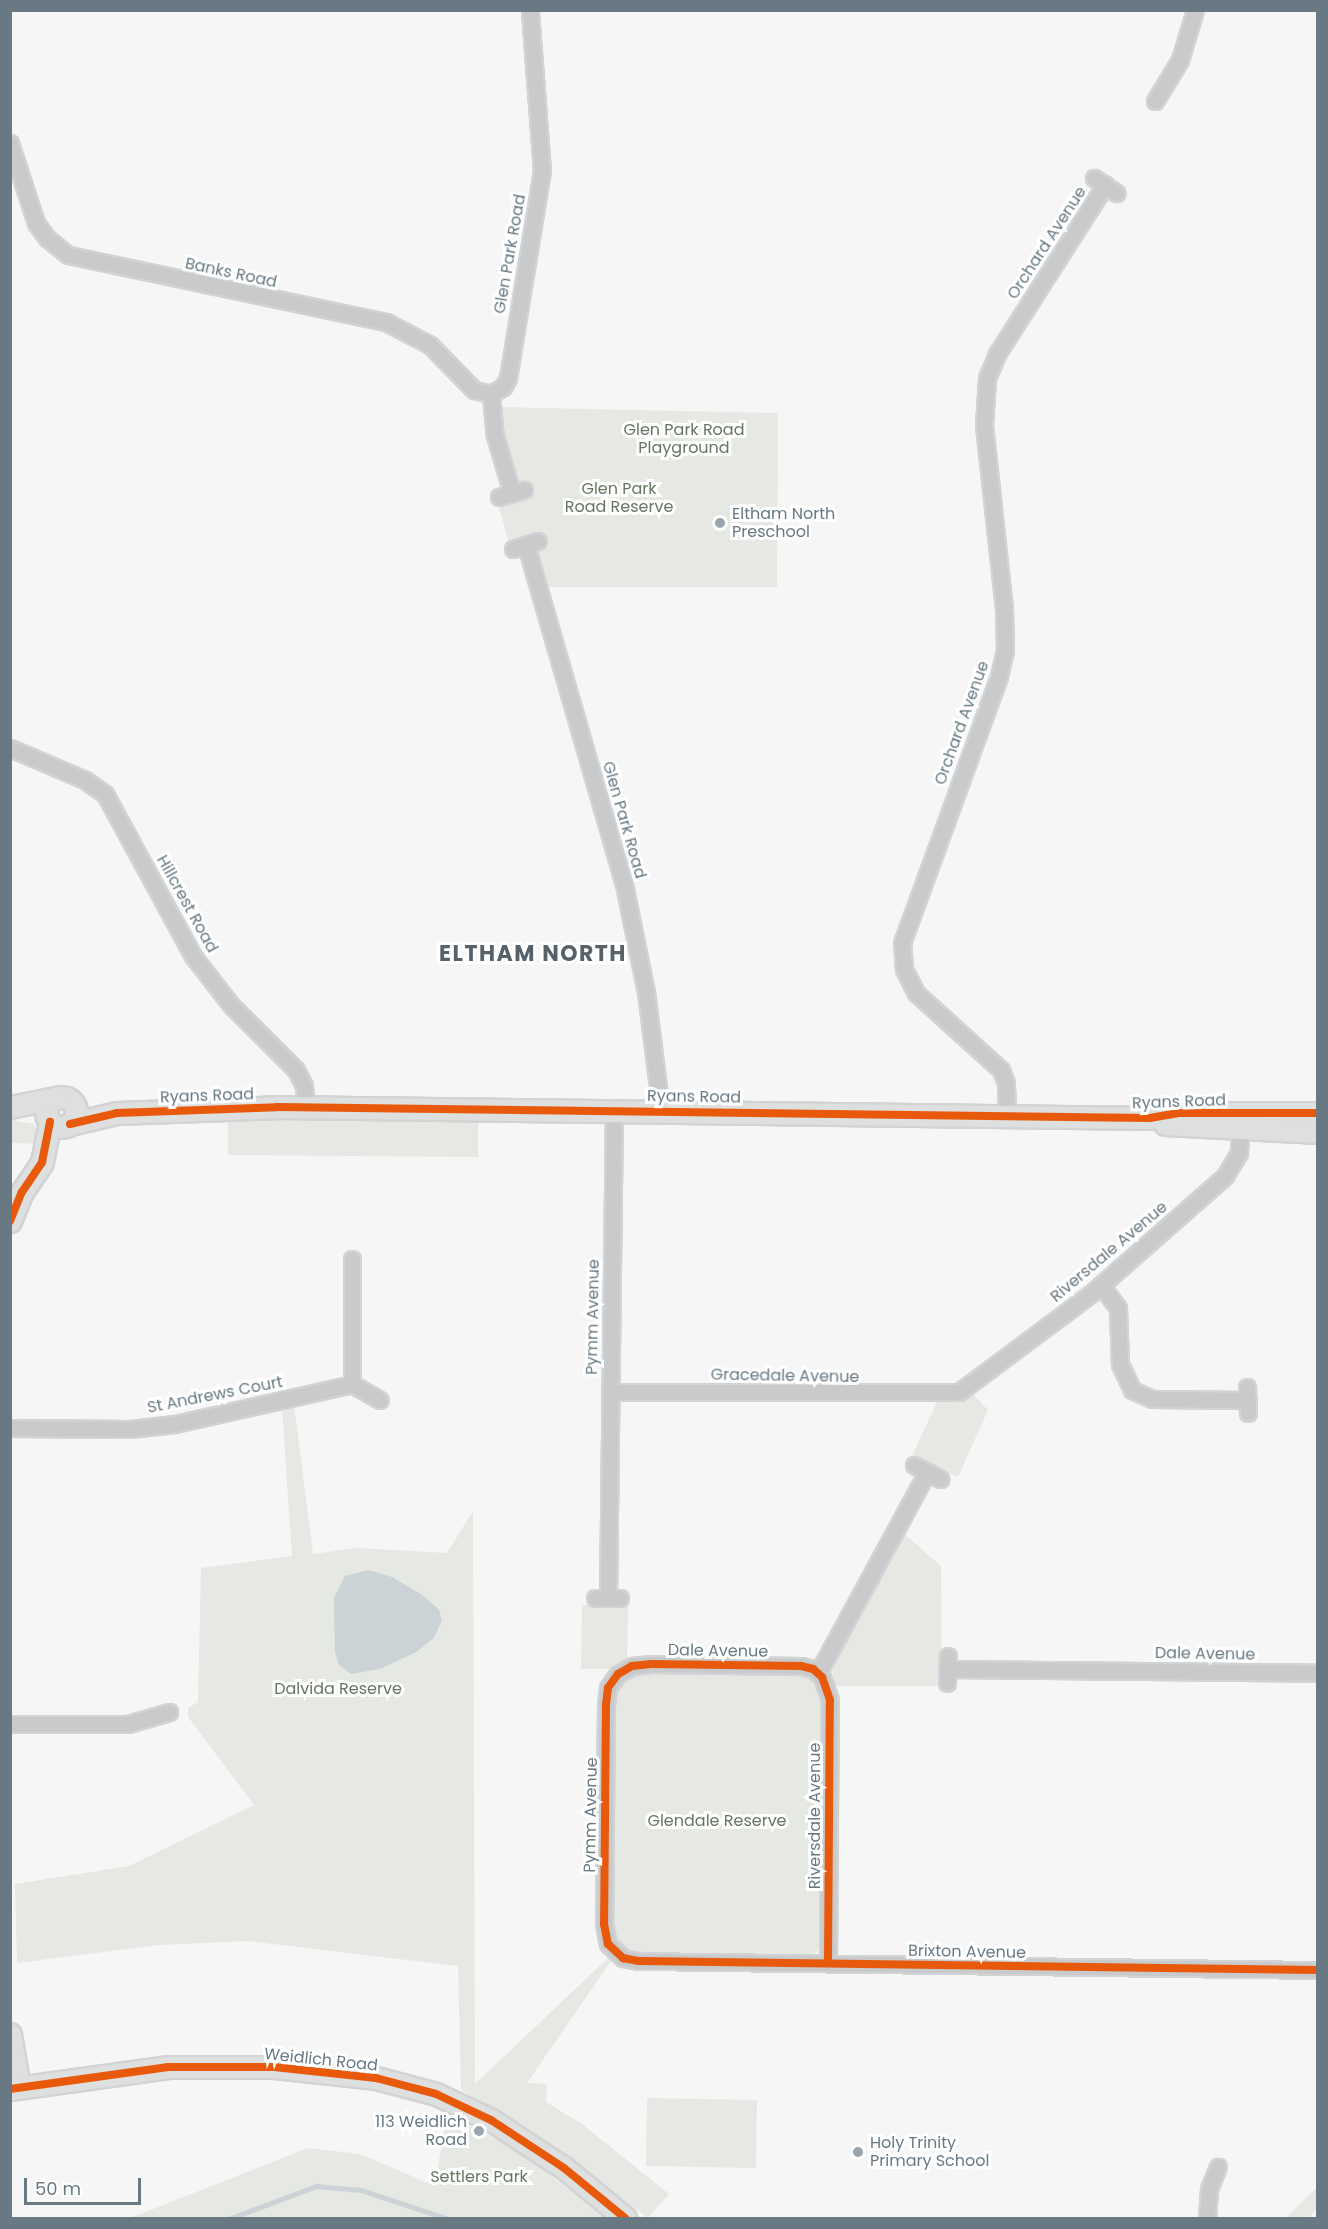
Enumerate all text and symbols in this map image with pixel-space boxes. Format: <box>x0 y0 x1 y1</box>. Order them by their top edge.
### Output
street label: Orchard Avenue <box>1003 183 1091 303</box>
street label: Glen Park Road <box>490 193 530 315</box>
street label: Banks Road <box>183 254 279 292</box>
park label: Glen Park Road Playground <box>624 420 744 458</box>
park label: Glen Park Road Reserve <box>565 479 673 517</box>
place label: Eltham North Preschool <box>732 504 835 542</box>
marker: Eltham North Preschool <box>713 516 727 530</box>
street label: Orchard Avenue <box>931 658 993 788</box>
street label: Glen Park Road <box>598 759 650 881</box>
street label: Hillcrest Road <box>152 852 222 956</box>
district label: ELTHAM NORTH <box>439 941 627 967</box>
street label: Ryans Road <box>160 1085 254 1107</box>
street label: Ryans Road <box>647 1087 741 1107</box>
street label: Ryans Road <box>1132 1091 1226 1113</box>
street label: Riversdale Avenue <box>1047 1197 1171 1307</box>
street label: Pymm Avenue <box>582 1259 604 1375</box>
street label: Gracedale Avenue <box>710 1365 860 1387</box>
street label: St Andrews Court <box>146 1372 284 1418</box>
street label: Dale Avenue <box>668 1641 768 1661</box>
street label: Dale Avenue <box>1155 1644 1255 1664</box>
park label: Dalvida Reserve <box>274 1679 402 1699</box>
street label: Riversdale Avenue <box>805 1743 825 1889</box>
street label: Pymm Avenue <box>580 1757 602 1873</box>
park label: Glendale Reserve <box>647 1811 787 1831</box>
street label: Brixton Avenue <box>908 1941 1026 1963</box>
street label: Weidlich Road <box>263 2044 379 2076</box>
place label: 113 Weidlich Road <box>375 2112 467 2150</box>
marker: 113 Weidlich Road <box>472 2124 486 2138</box>
place label: Holy Trinity Primary School <box>870 2133 989 2171</box>
marker: Holy Trinity Primary School <box>851 2145 865 2159</box>
scale bar <box>27 2166 144 2204</box>
park label: Settlers Park <box>430 2167 528 2187</box>
text: 50 m <box>35 2176 81 2201</box>

